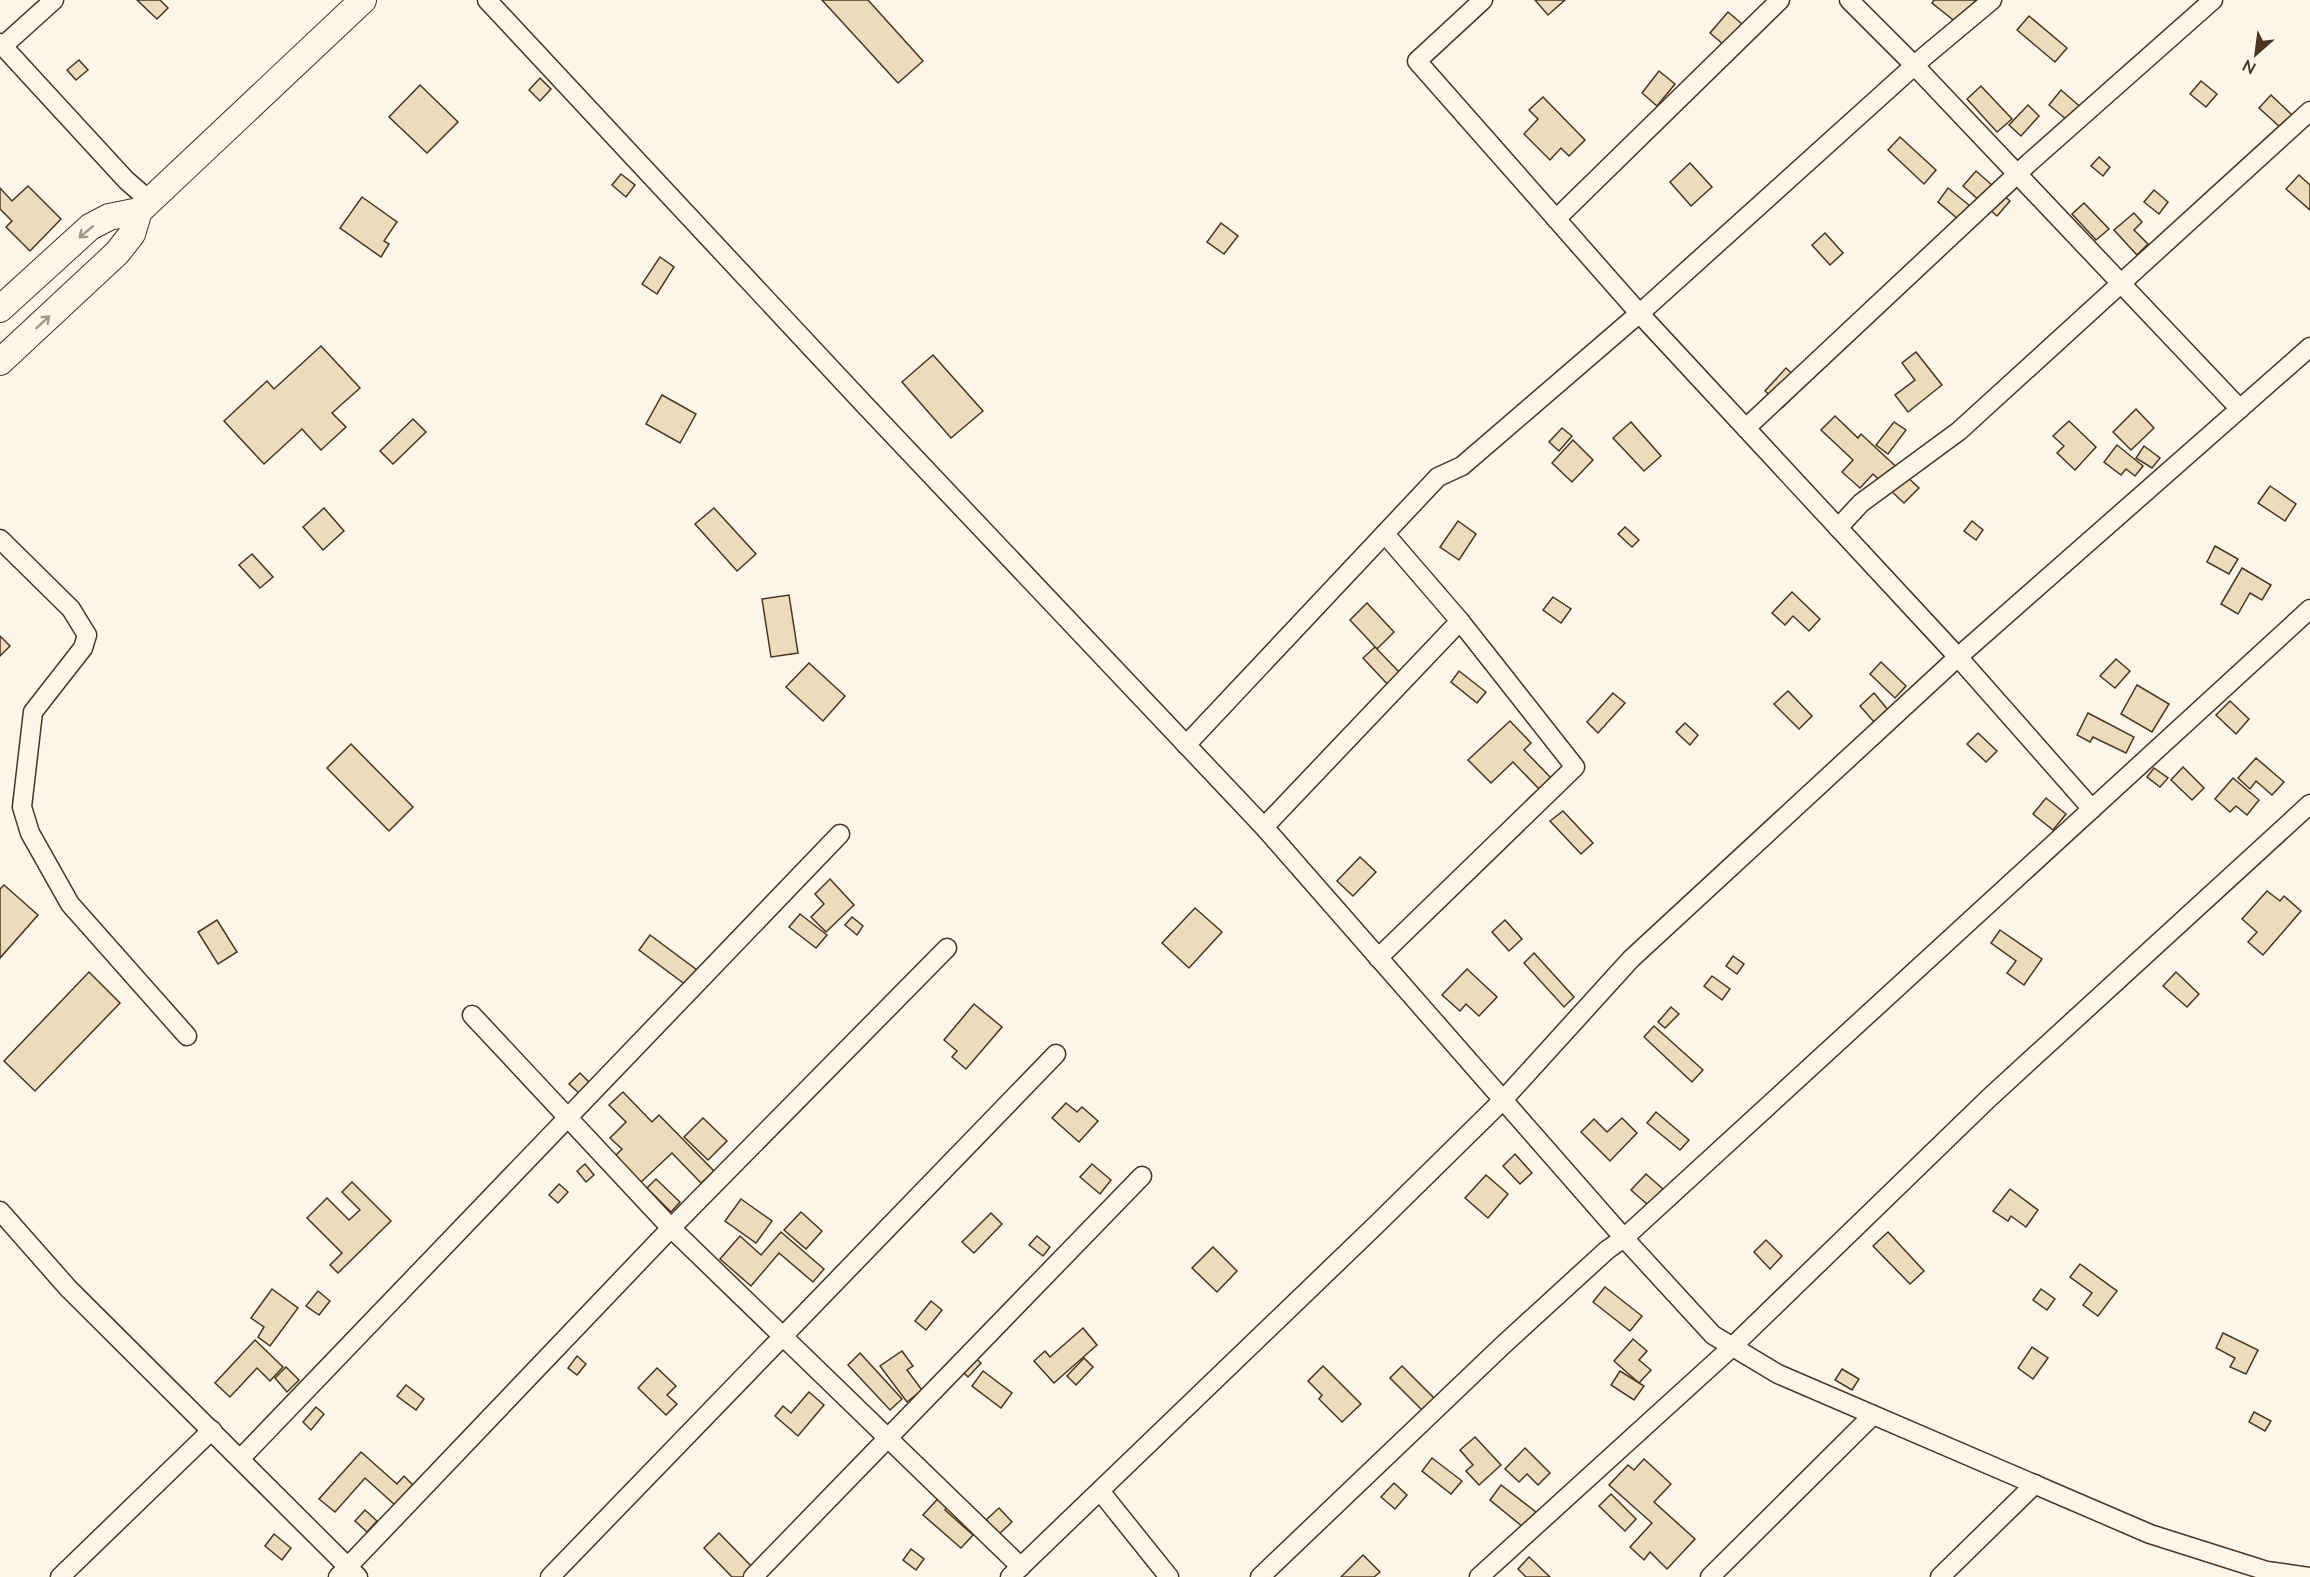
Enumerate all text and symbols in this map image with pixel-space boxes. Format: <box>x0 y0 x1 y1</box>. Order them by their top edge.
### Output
north arrow <box>2226 24 2286 84</box>
text: N <box>2239 56 2259 79</box>
one-way arrow <box>79 225 94 239</box>
one-way arrow <box>35 315 50 329</box>

